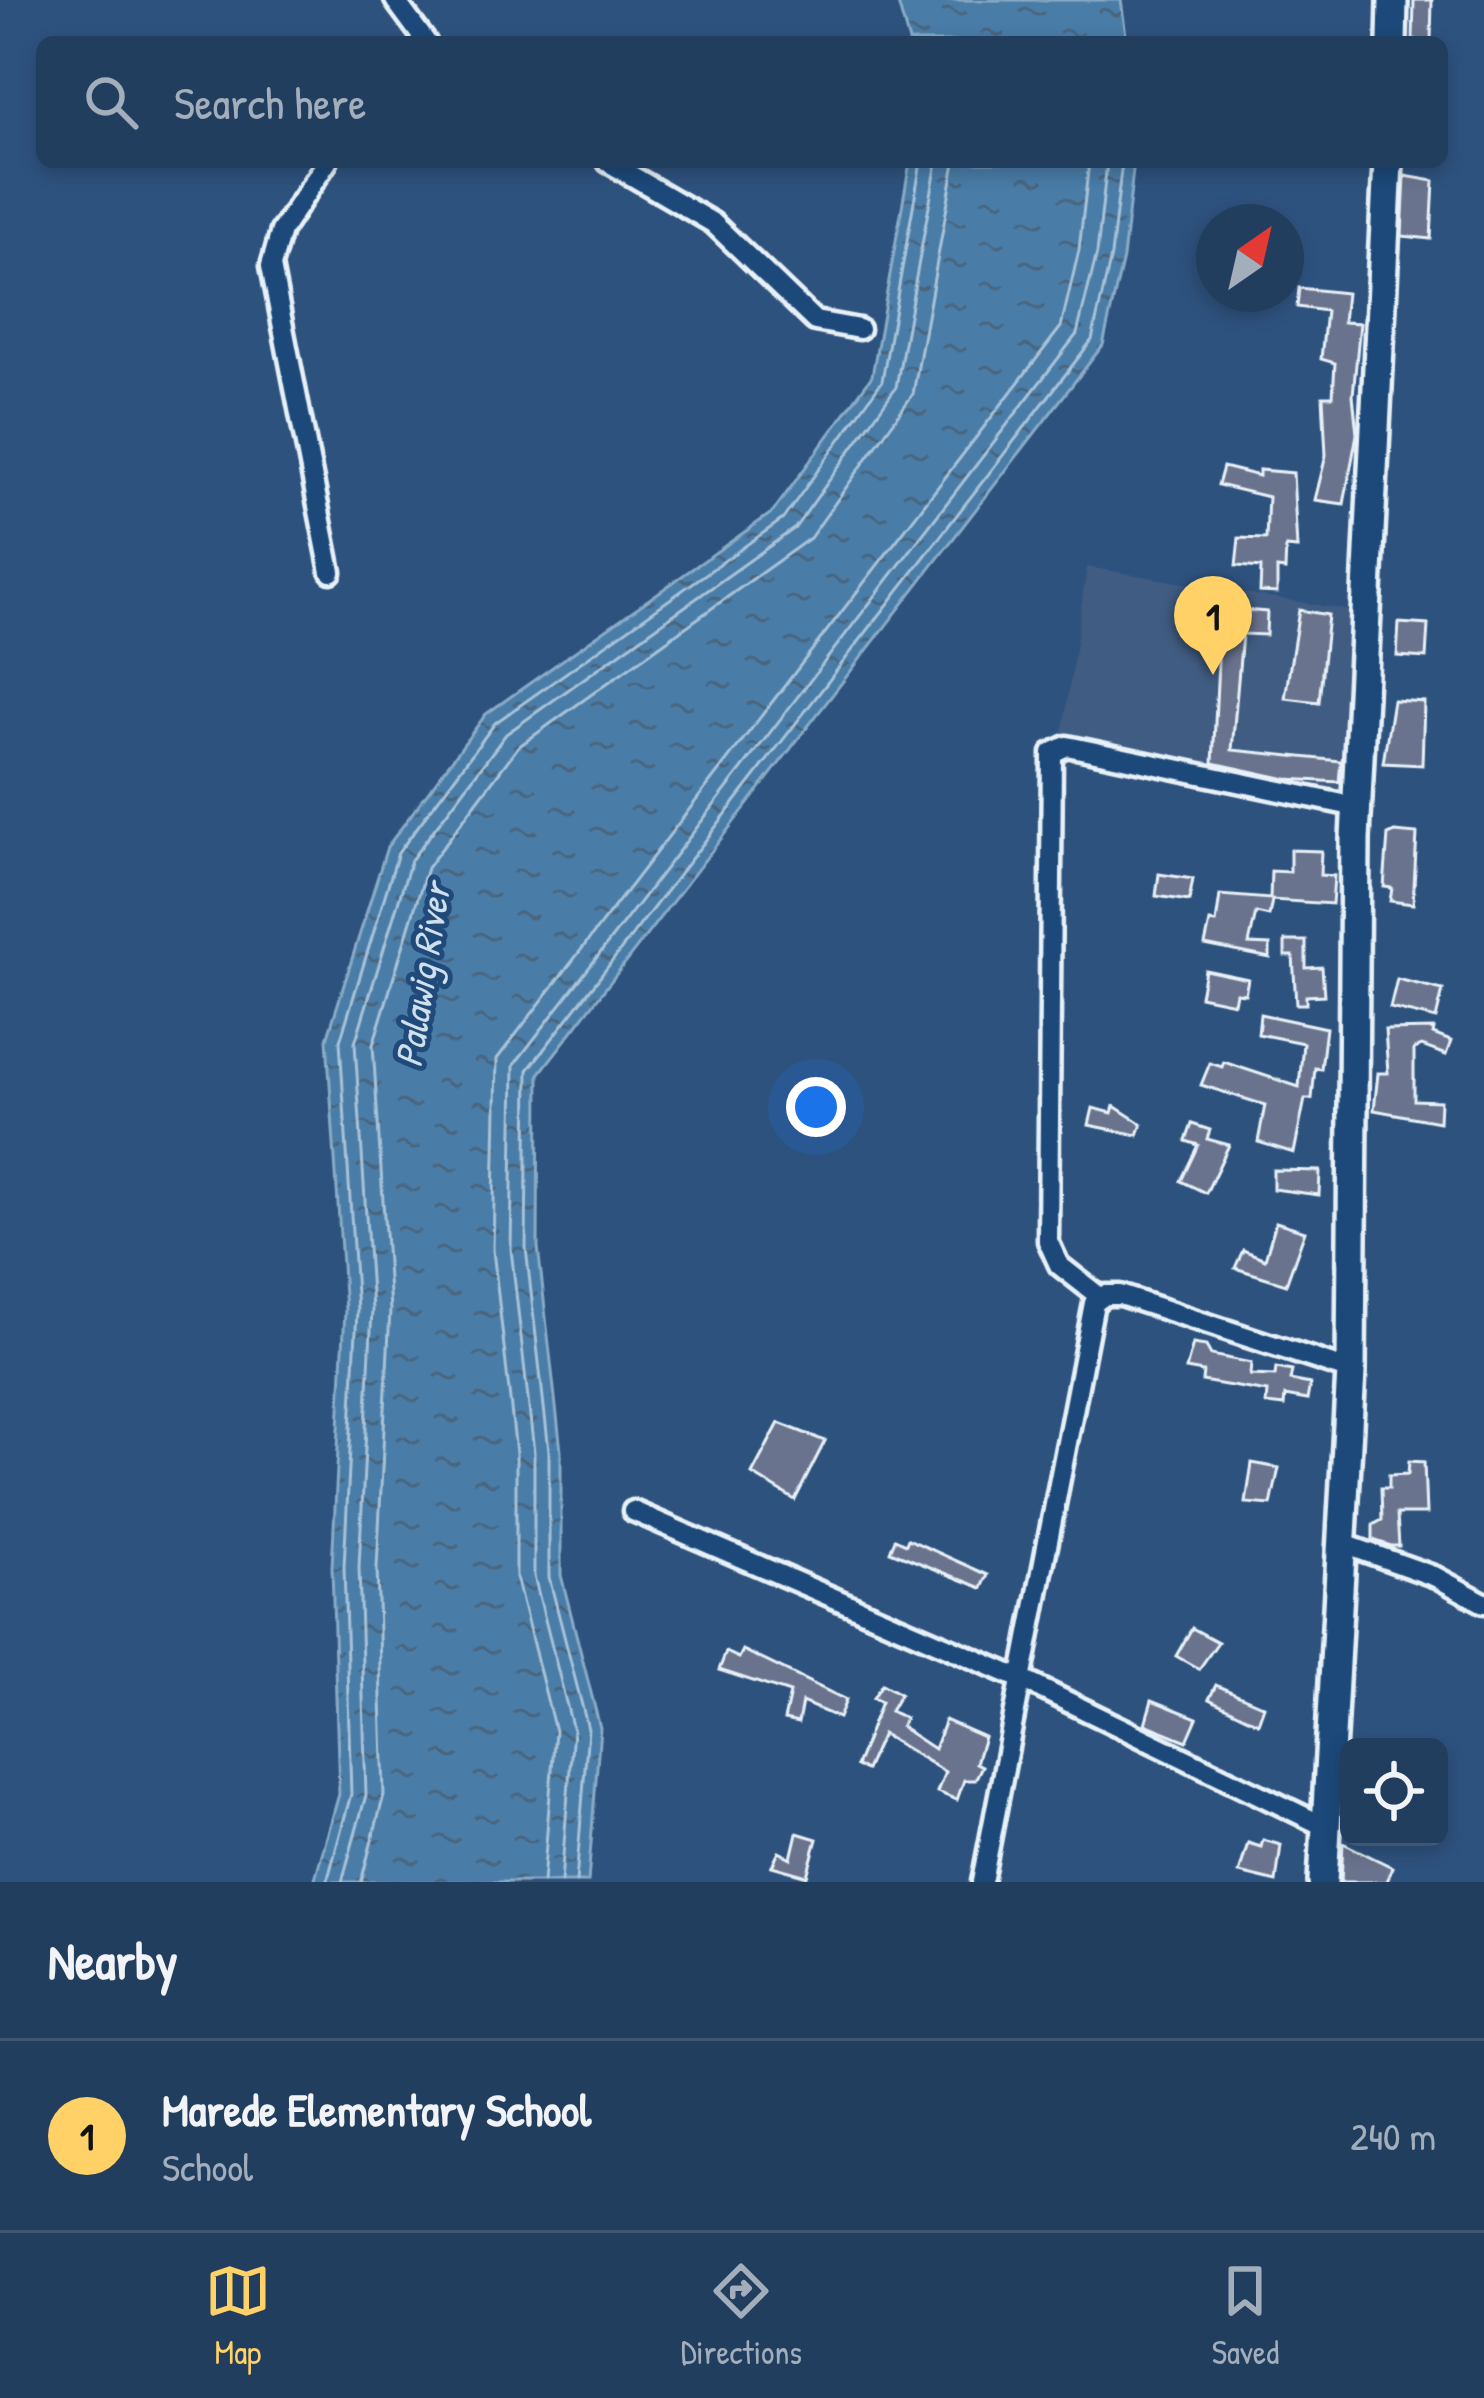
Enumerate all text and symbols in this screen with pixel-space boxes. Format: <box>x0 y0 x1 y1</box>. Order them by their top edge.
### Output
search box <box>36 36 1448 168</box>
icon: search <box>78 69 144 135</box>
text: Search here <box>174 72 366 133</box>
north arrow <box>1196 204 1304 312</box>
pin: 1 <box>1174 576 1252 675</box>
water label: Palawig River <box>381 875 464 1071</box>
your location <box>786 1077 846 1137</box>
map controls <box>1340 1738 1448 1846</box>
button: locate <box>1340 1738 1448 1846</box>
text: Nearby <box>48 1926 178 1995</box>
text: Marede Elementary School <box>162 2079 591 2140</box>
text: 1 <box>80 2109 94 2162</box>
text: 240 m <box>1350 2109 1436 2162</box>
text: School <box>162 2140 253 2193</box>
tab: Map <box>205 2258 271 2374</box>
tab: Directions <box>681 2258 802 2374</box>
tab: Saved <box>1212 2258 1279 2374</box>

